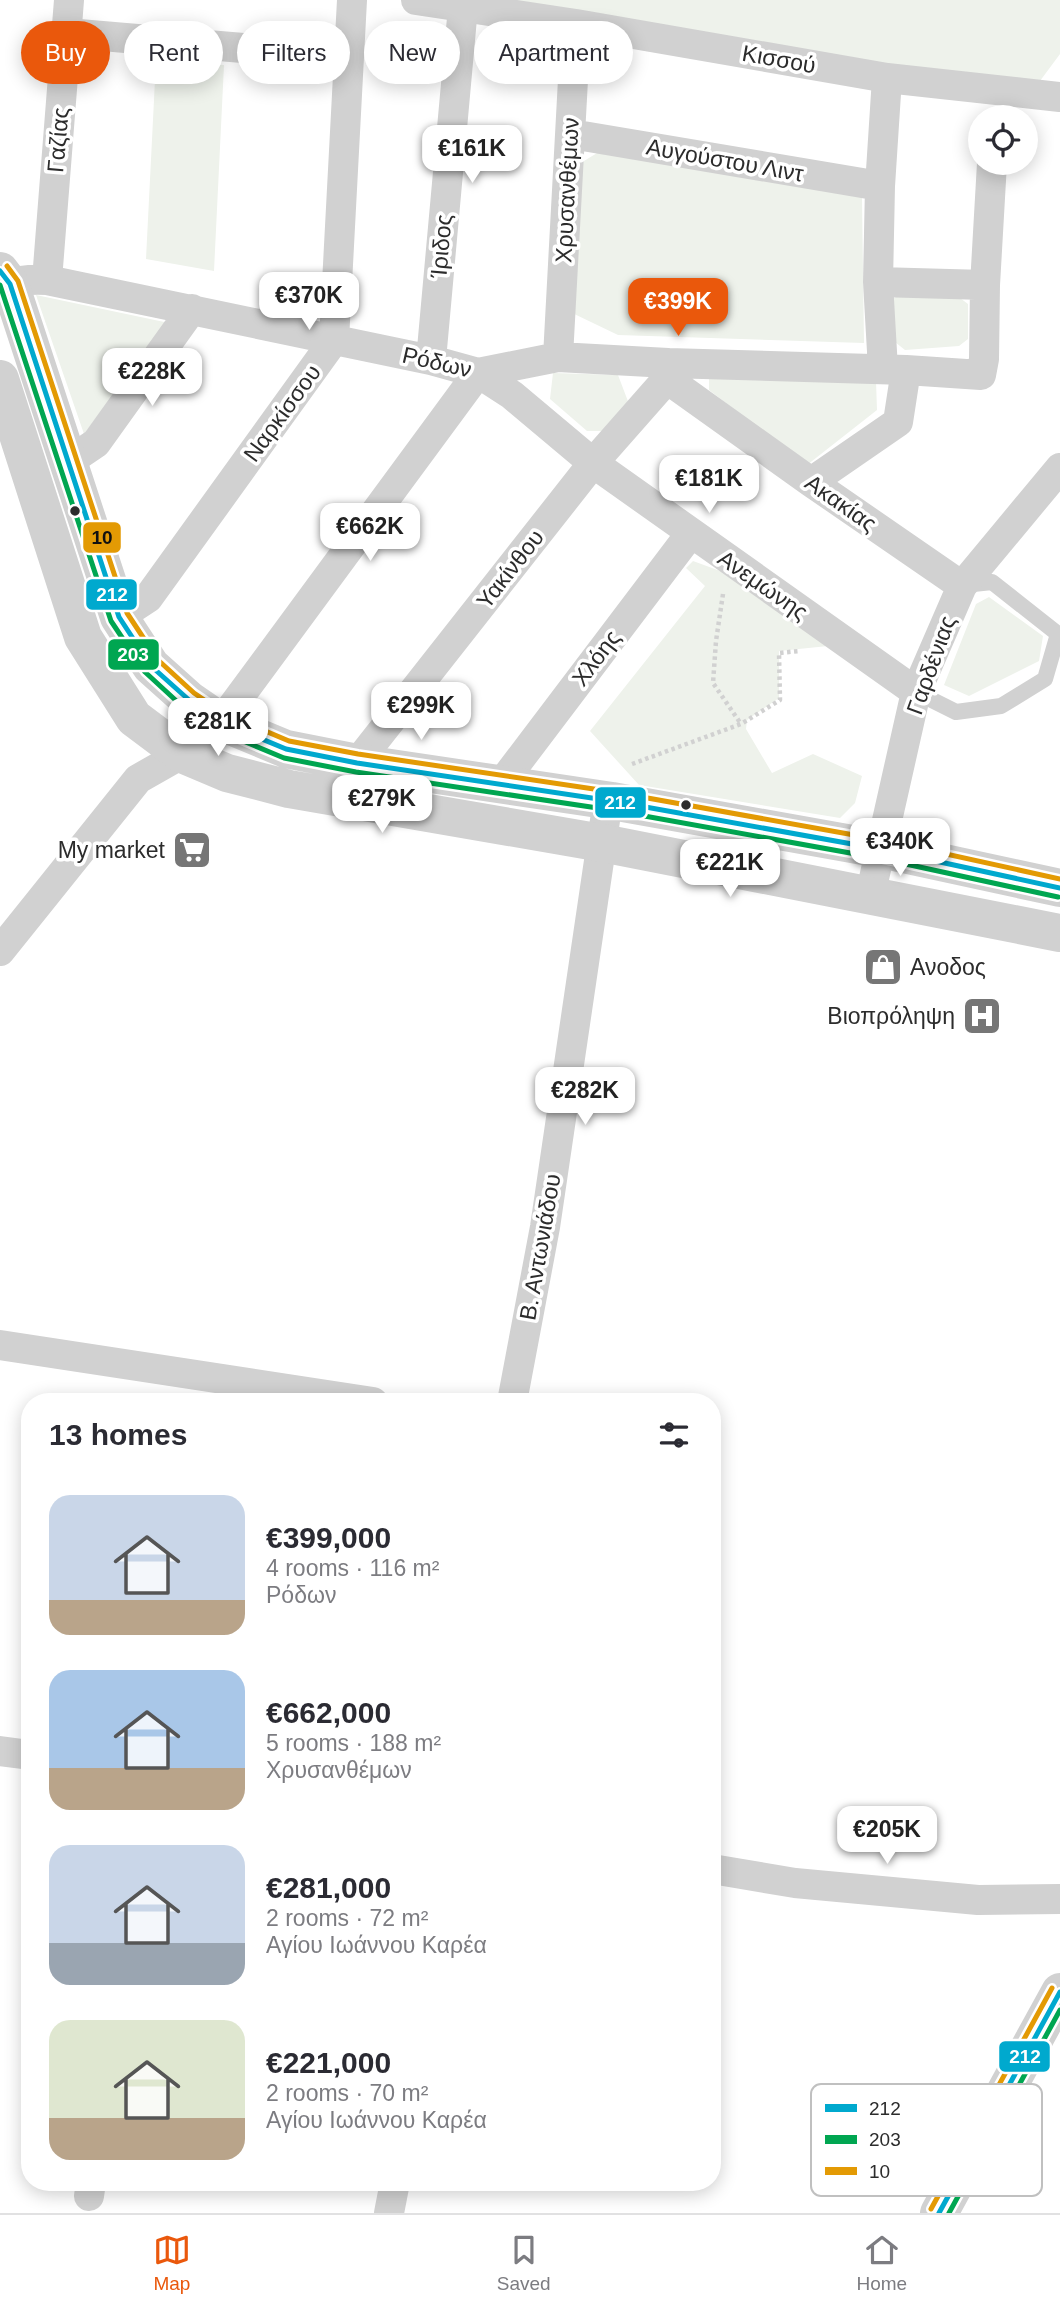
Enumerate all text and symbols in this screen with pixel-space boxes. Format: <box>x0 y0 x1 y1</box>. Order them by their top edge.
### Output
chip: Buy <box>21 21 110 84</box>
chip: Rent <box>124 21 223 84</box>
chip: Filters <box>237 21 350 84</box>
chip: New <box>364 21 460 84</box>
chip: Apartment <box>474 21 633 84</box>
street label: Κισσού <box>740 40 818 78</box>
map controls <box>968 105 1038 175</box>
button: locate <box>968 105 1038 175</box>
street label: Γαζίας <box>42 106 74 174</box>
street label: Χρυσανθέμων <box>550 117 584 263</box>
pin: €161K <box>423 125 521 185</box>
street label: Αυγούστου Λιντ <box>644 133 806 187</box>
text: €161K <box>438 135 506 161</box>
street label: Ίριδος <box>425 213 457 280</box>
pin: €370K <box>260 272 358 332</box>
pin: €399K <box>629 278 727 338</box>
text: €370K <box>275 282 343 308</box>
text: €399K <box>644 288 712 314</box>
street label: Ρόδων <box>400 341 474 383</box>
pin: €228K <box>103 348 201 408</box>
text: €228K <box>118 358 186 384</box>
street label: Ναρκίσσου <box>238 359 326 467</box>
pin: €181K <box>660 456 758 515</box>
text: €181K <box>675 465 743 491</box>
street label: Ακακίας <box>800 469 882 537</box>
unlabelled marker <box>68 504 82 518</box>
pin: €662K <box>321 504 419 563</box>
text: €662K <box>336 513 404 539</box>
line badge: 10 <box>82 521 122 554</box>
street label: Υακίνθου <box>471 524 549 614</box>
text: 10 <box>91 527 113 548</box>
street label: Ανεμώνης <box>713 545 813 625</box>
line badge: 212 <box>85 578 138 611</box>
text: 212 <box>96 584 128 605</box>
street label: Γαρδένιας <box>901 612 961 718</box>
street label: Χλόης <box>567 625 625 691</box>
line badge: 203 <box>107 638 160 671</box>
text: 203 <box>117 644 149 665</box>
pin: €299K <box>372 682 470 742</box>
text: €299K <box>387 692 455 718</box>
pin: €281K <box>169 698 267 758</box>
text: €281K <box>184 708 252 734</box>
pin: €279K <box>333 776 431 835</box>
text: €279K <box>348 785 416 811</box>
line badge: 212 <box>594 786 647 819</box>
text: 212 <box>604 792 636 813</box>
unlabelled marker <box>679 798 693 812</box>
pin: €340K <box>851 818 949 878</box>
text: €340K <box>866 828 934 854</box>
supermarket icon: My market <box>171 829 213 871</box>
place label: My market <box>58 837 166 863</box>
pin: €221K <box>681 839 779 899</box>
text: €221K <box>696 849 764 875</box>
shop icon: Ανοδος <box>862 946 904 988</box>
place label: Ανοδος <box>910 954 986 980</box>
hospital icon: Βιοπρόληψη <box>961 995 1003 1037</box>
place label: Βιοπρόληψη <box>827 1003 955 1029</box>
pin: €282K <box>536 1068 634 1127</box>
text: €282K <box>551 1077 619 1103</box>
street label: Β. Αντωνιάδου <box>514 1172 566 1322</box>
icon: filters <box>655 1416 693 1454</box>
text: 13 homes <box>49 1418 187 1451</box>
text: €399,000 <box>266 1521 391 1554</box>
icon: home <box>105 1523 189 1607</box>
text: 4 rooms · 116 m² <box>266 1555 439 1581</box>
text: Ρόδων <box>266 1582 336 1608</box>
text: €662,000 <box>266 1696 391 1729</box>
icon: home <box>105 1698 189 1782</box>
text: 5 rooms · 188 m² <box>266 1730 441 1756</box>
text: Χρυσανθέμων <box>266 1757 412 1783</box>
pin: €205K <box>838 1806 936 1866</box>
text: €205K <box>853 1816 921 1842</box>
text: €281,000 <box>266 1871 391 1904</box>
icon: home <box>105 1873 189 1957</box>
text: 2 rooms · 72 m² <box>266 1905 428 1931</box>
text: Αγίου Ιωάννου Καρέα <box>266 1932 487 1958</box>
line badge: 212 <box>998 2040 1051 2073</box>
text: €221,000 <box>266 2046 391 2079</box>
text: 212 <box>1009 2046 1041 2067</box>
icon: home <box>105 2048 189 2132</box>
text: 2 rooms · 70 m² <box>266 2080 428 2106</box>
legend <box>811 2084 1042 2196</box>
text: 212 <box>869 2098 901 2119</box>
text: Αγίου Ιωάννου Καρέα <box>266 2107 487 2133</box>
text: 203 <box>869 2129 901 2150</box>
text: 10 <box>869 2161 890 2182</box>
tab: Map <box>153 2231 191 2295</box>
tab: Saved <box>497 2231 551 2295</box>
tab: Home <box>856 2231 907 2295</box>

